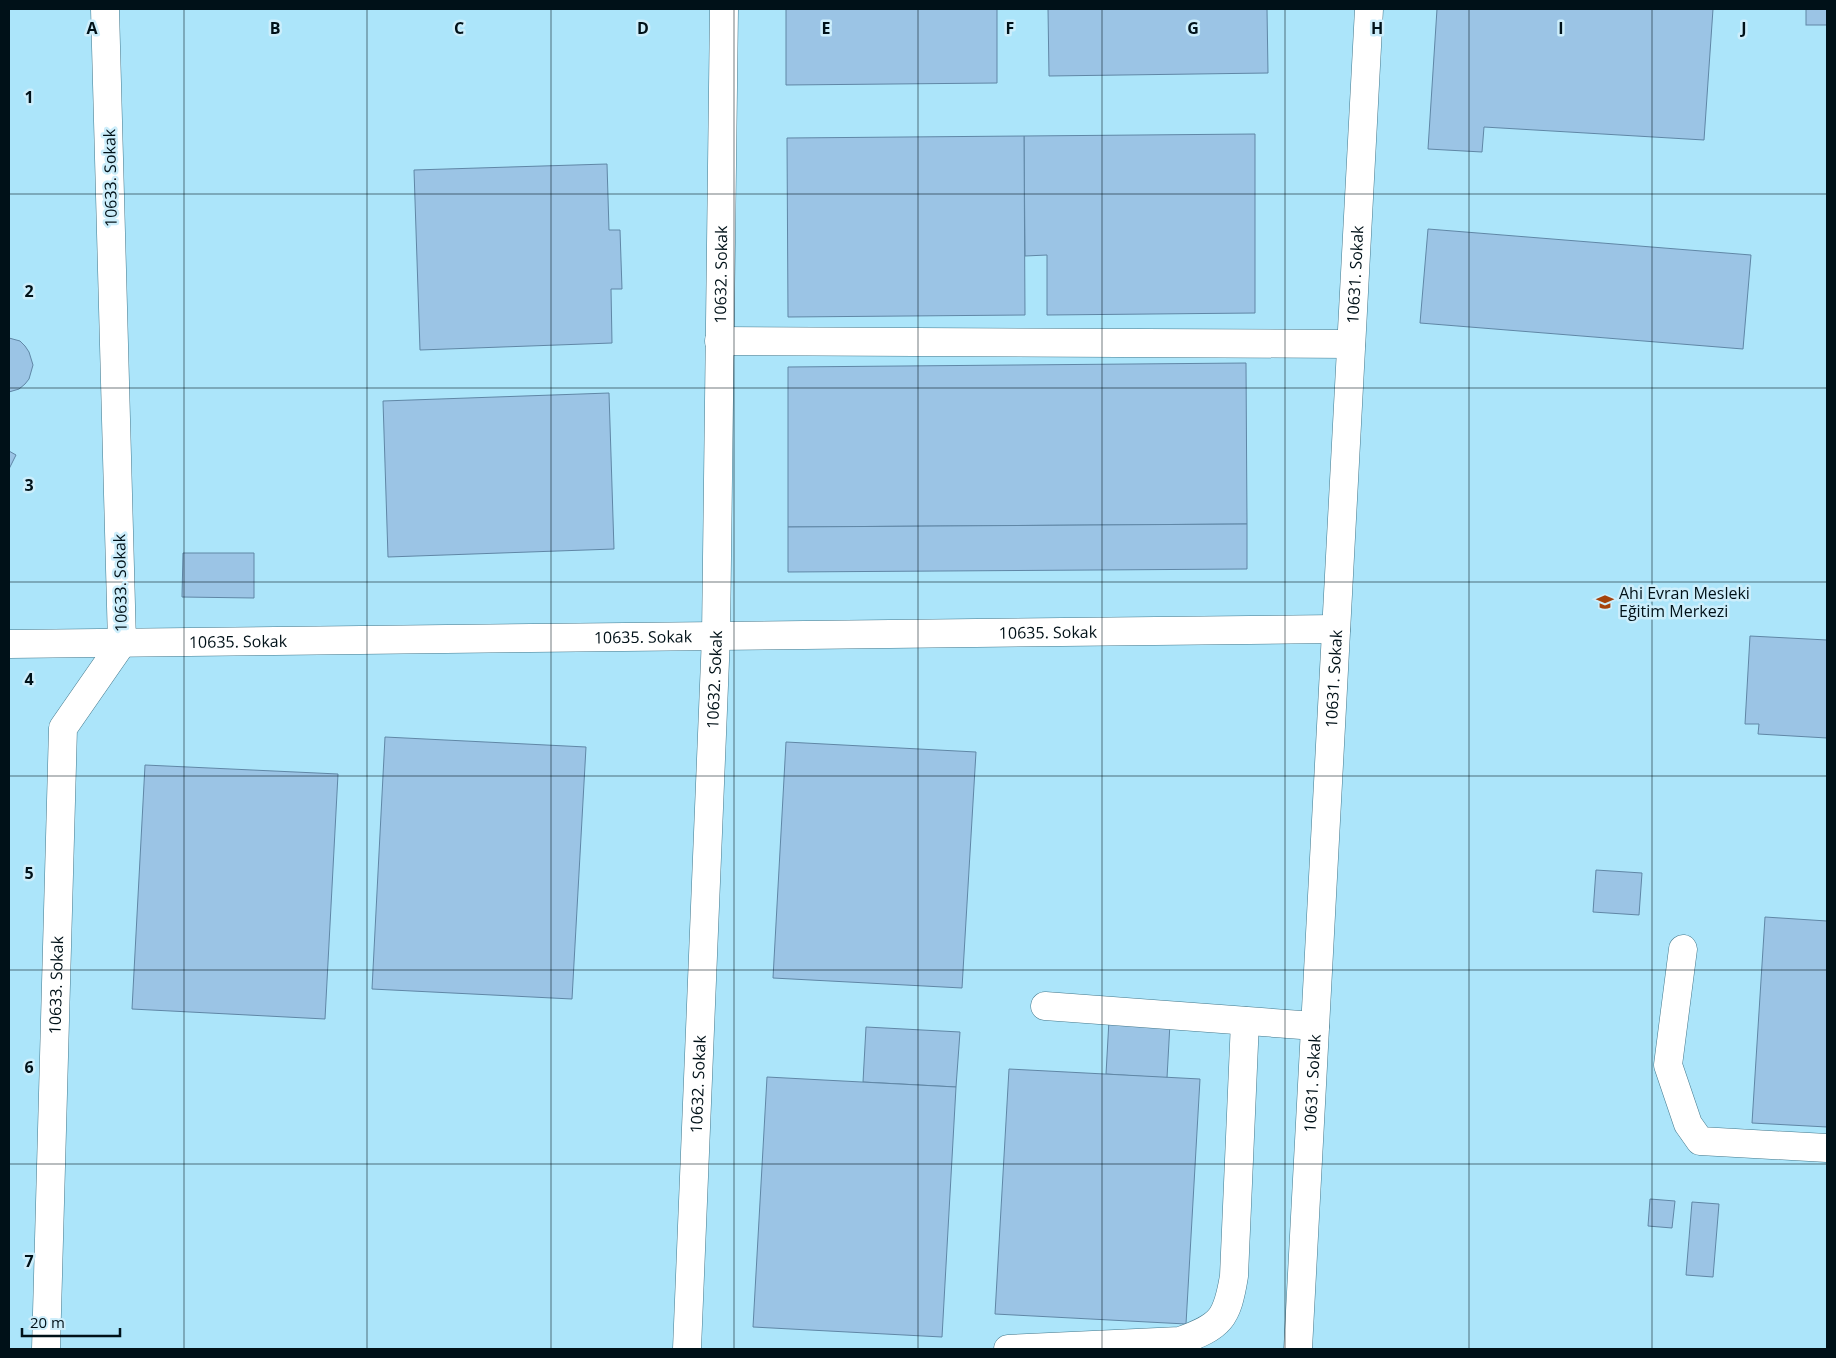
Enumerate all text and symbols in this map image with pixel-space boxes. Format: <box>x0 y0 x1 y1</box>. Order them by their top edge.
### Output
text: A <box>86 17 98 39</box>
text: B <box>270 17 280 39</box>
text: C <box>454 17 464 39</box>
text: D <box>637 17 649 39</box>
text: E <box>822 17 831 39</box>
text: F <box>1006 17 1014 39</box>
text: G <box>1187 17 1199 39</box>
text: H <box>1371 17 1383 39</box>
text: I <box>1558 17 1564 39</box>
text: J <box>1739 17 1747 39</box>
text: 1 <box>24 86 34 108</box>
street label: 10633. Sokak <box>98 128 122 227</box>
street label: 10631. Sokak <box>1341 224 1369 324</box>
street label: 10632. Sokak <box>709 225 732 324</box>
text: 2 <box>24 280 34 302</box>
text: 3 <box>24 474 34 496</box>
street label: 10633. Sokak <box>108 533 132 632</box>
place label: Ahi Evran Mesleki Eğitim Merkezi <box>1619 582 1750 622</box>
school or university icon: Ahi Evran Mesleki Eğitim Merkezi <box>1595 592 1615 612</box>
street label: 10635. Sokak <box>999 621 1098 644</box>
street label: 10635. Sokak <box>594 625 693 648</box>
street label: 10631. Sokak <box>1320 629 1347 729</box>
street label: 10635. Sokak <box>189 630 288 653</box>
street label: 10632. Sokak <box>701 630 727 729</box>
text: 4 <box>24 668 34 690</box>
text: 5 <box>24 862 34 884</box>
street label: 10633. Sokak <box>44 935 68 1035</box>
street label: 10631. Sokak <box>1298 1033 1326 1133</box>
street label: 10632. Sokak <box>685 1034 711 1134</box>
text: 6 <box>24 1056 34 1078</box>
text: 7 <box>24 1250 34 1272</box>
scale bar <box>22 1306 120 1338</box>
text: 20 m <box>30 1312 65 1332</box>

